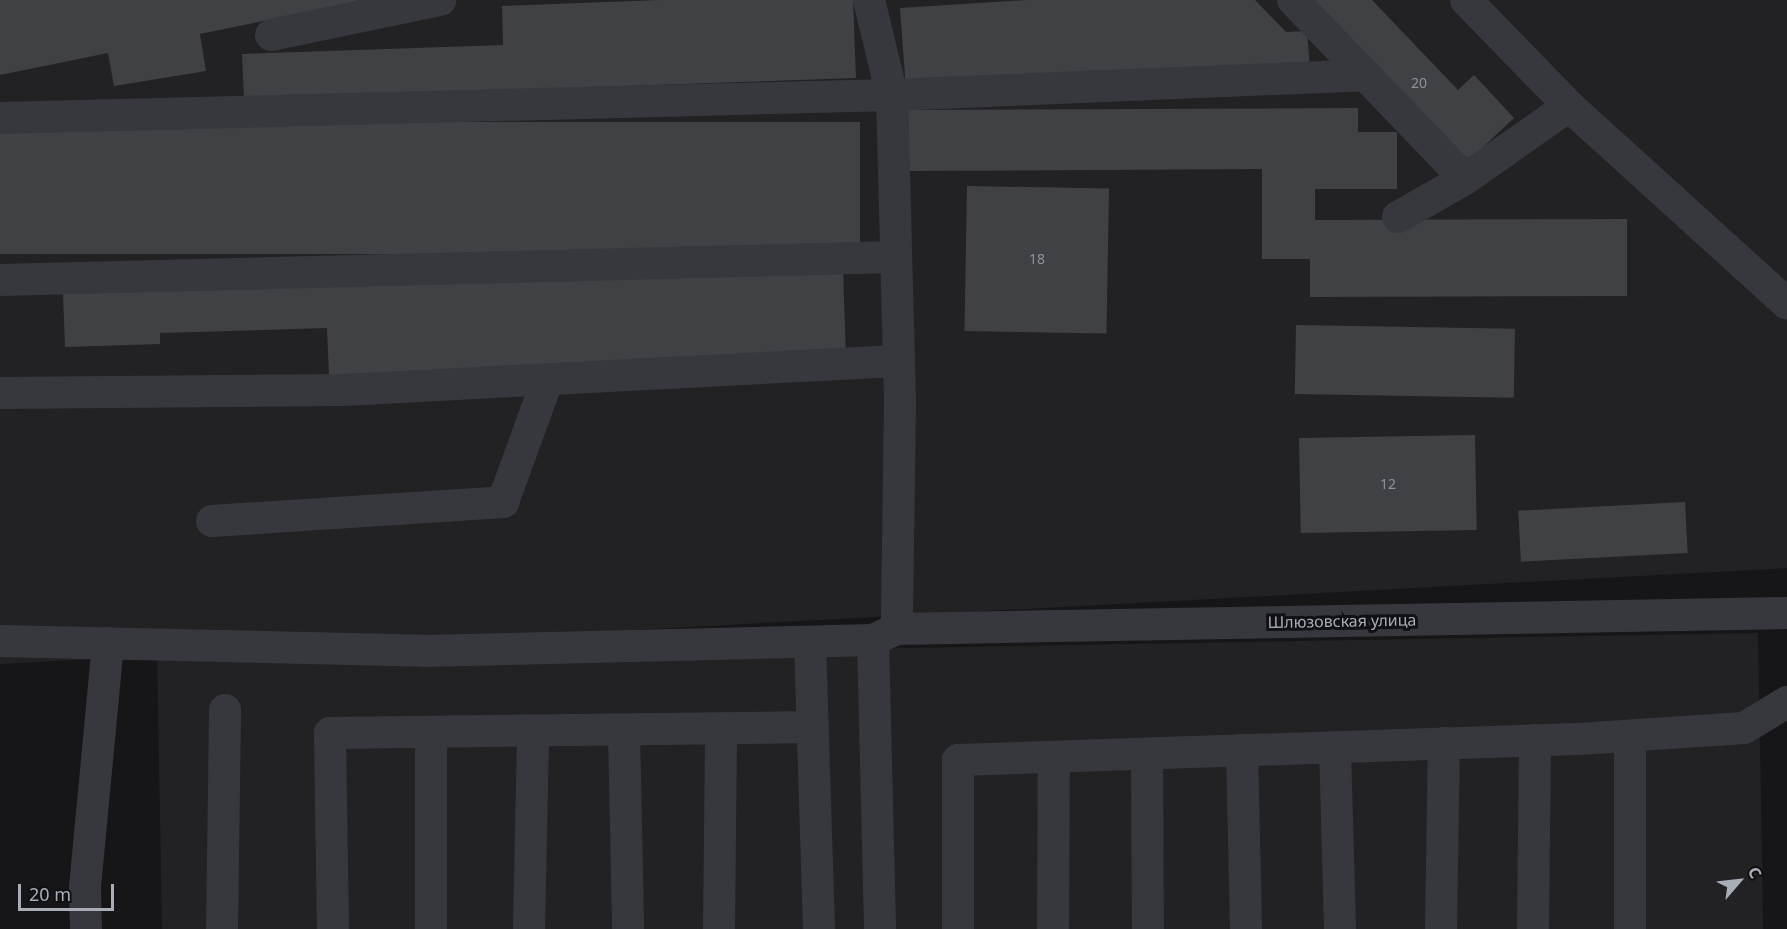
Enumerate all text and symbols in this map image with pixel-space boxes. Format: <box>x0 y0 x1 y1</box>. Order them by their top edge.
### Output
house number: 20 <box>1411 75 1427 91</box>
house number: 18 <box>1029 251 1045 267</box>
house number: 12 <box>1380 476 1396 492</box>
street label: Шлюзовская улица <box>1267 610 1417 632</box>
north arrow <box>1709 851 1769 911</box>
text: С <box>1743 863 1767 882</box>
scale bar <box>21 872 117 910</box>
text: 20 m <box>29 882 71 906</box>

